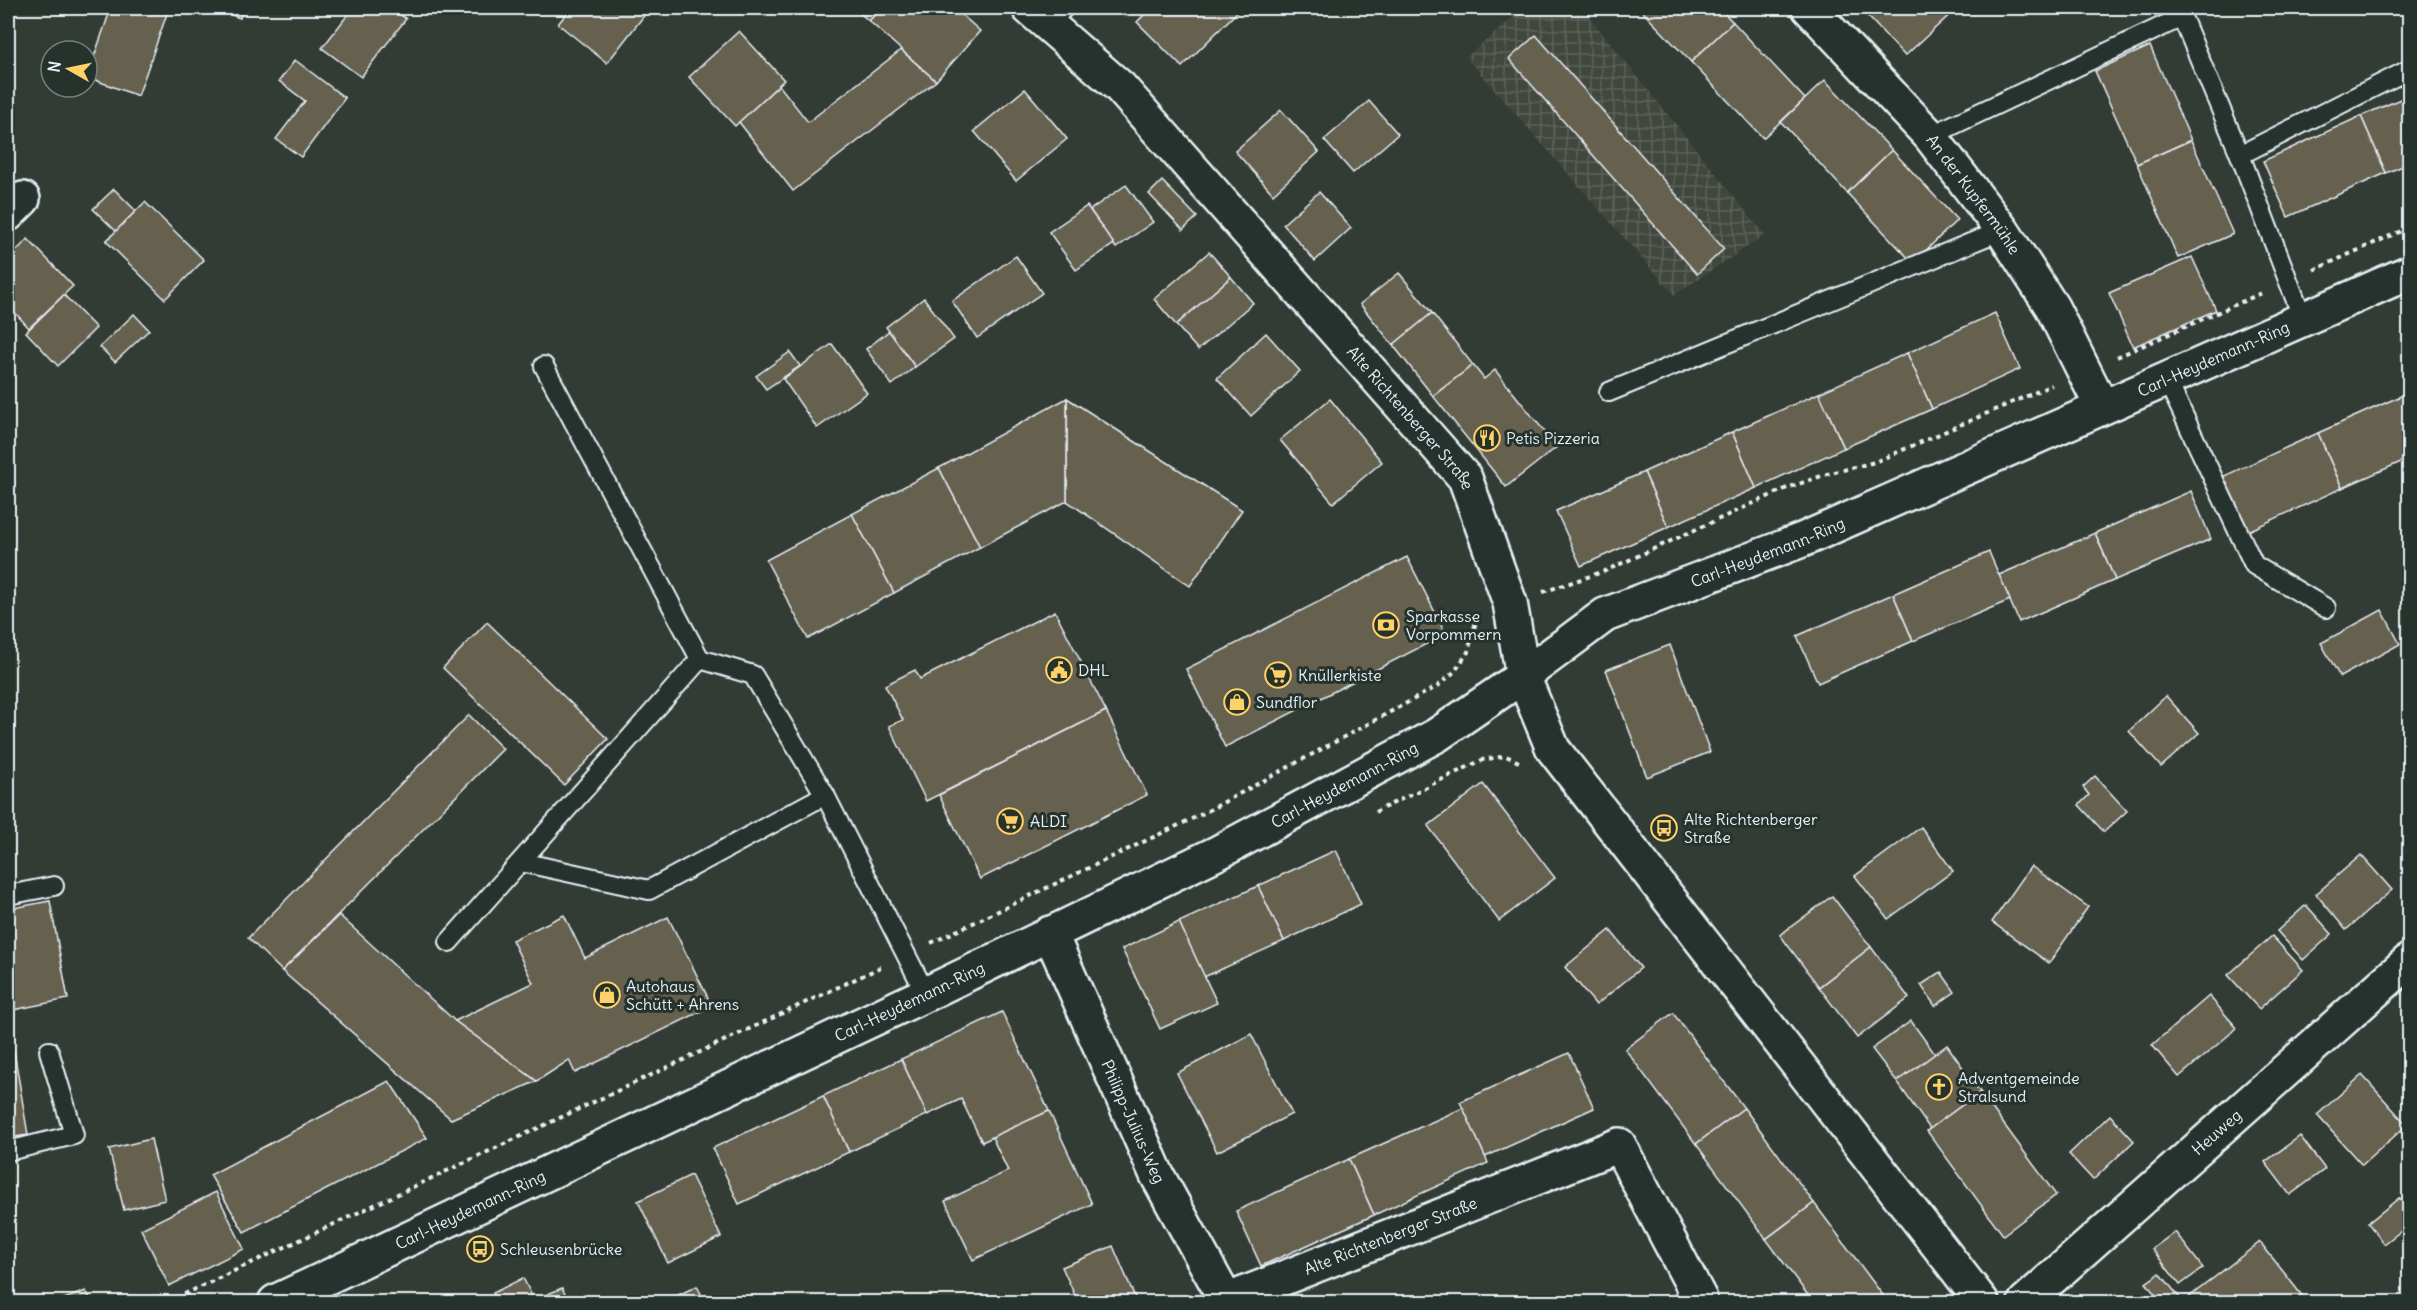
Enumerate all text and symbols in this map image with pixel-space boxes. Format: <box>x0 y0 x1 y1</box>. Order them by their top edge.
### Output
north arrow <box>39 39 99 99</box>
text: N <box>43 60 65 74</box>
street label: An der Kupfermühle <box>1922 130 2025 258</box>
street label: Carl-Heydemann-Ring <box>2134 316 2292 401</box>
street label: Alte Richtenberger Straße <box>1343 342 1478 492</box>
restaurant icon: Petis Pizzeria <box>1472 423 1502 453</box>
place label: Petis Pizzeria <box>1506 428 1600 448</box>
street label: Carl-Heydemann-Ring <box>1688 512 1848 592</box>
place label: Sparkasse Vorpommern <box>1406 606 1502 644</box>
bank icon: Sparkasse Vorpommern <box>1371 610 1401 640</box>
public building icon: DHL <box>1044 655 1074 685</box>
place label: DHL <box>1078 660 1110 680</box>
supermarket icon: Knüllerkiste <box>1263 660 1293 690</box>
place label: Knüllerkiste <box>1298 665 1382 685</box>
shop icon: Sundflor <box>1222 687 1252 717</box>
place label: Sundflor <box>1256 692 1318 712</box>
street label: Carl-Heydemann-Ring <box>1267 737 1421 832</box>
supermarket icon: ALDI <box>995 806 1025 836</box>
place label: Alte Richtenberger Straße <box>1684 809 1818 847</box>
place label: ALDI <box>1030 811 1067 831</box>
bus stop icon: Alte Richtenberger Straße <box>1649 813 1679 843</box>
street label: Carl-Heydemann-Ring <box>831 957 988 1046</box>
place label: Autohaus Schütt + Ahrens <box>626 976 739 1014</box>
shop icon: Autohaus Schütt + Ahrens <box>592 980 622 1010</box>
street label: Philipp-Julius-Weg <box>1097 1056 1170 1187</box>
place label: Adventgemeinde Stralsund <box>1958 1068 2080 1106</box>
church icon: Adventgemeinde Stralsund <box>1924 1072 1954 1102</box>
street label: Heuweg <box>2188 1105 2245 1159</box>
street label: Carl-Heydemann-Ring <box>392 1166 549 1254</box>
street label: Alte Richtenberger Straße <box>1301 1192 1480 1279</box>
bus stop icon: Schleusenbrücke <box>465 1234 495 1264</box>
place label: Schleusenbrücke <box>500 1239 622 1259</box>

